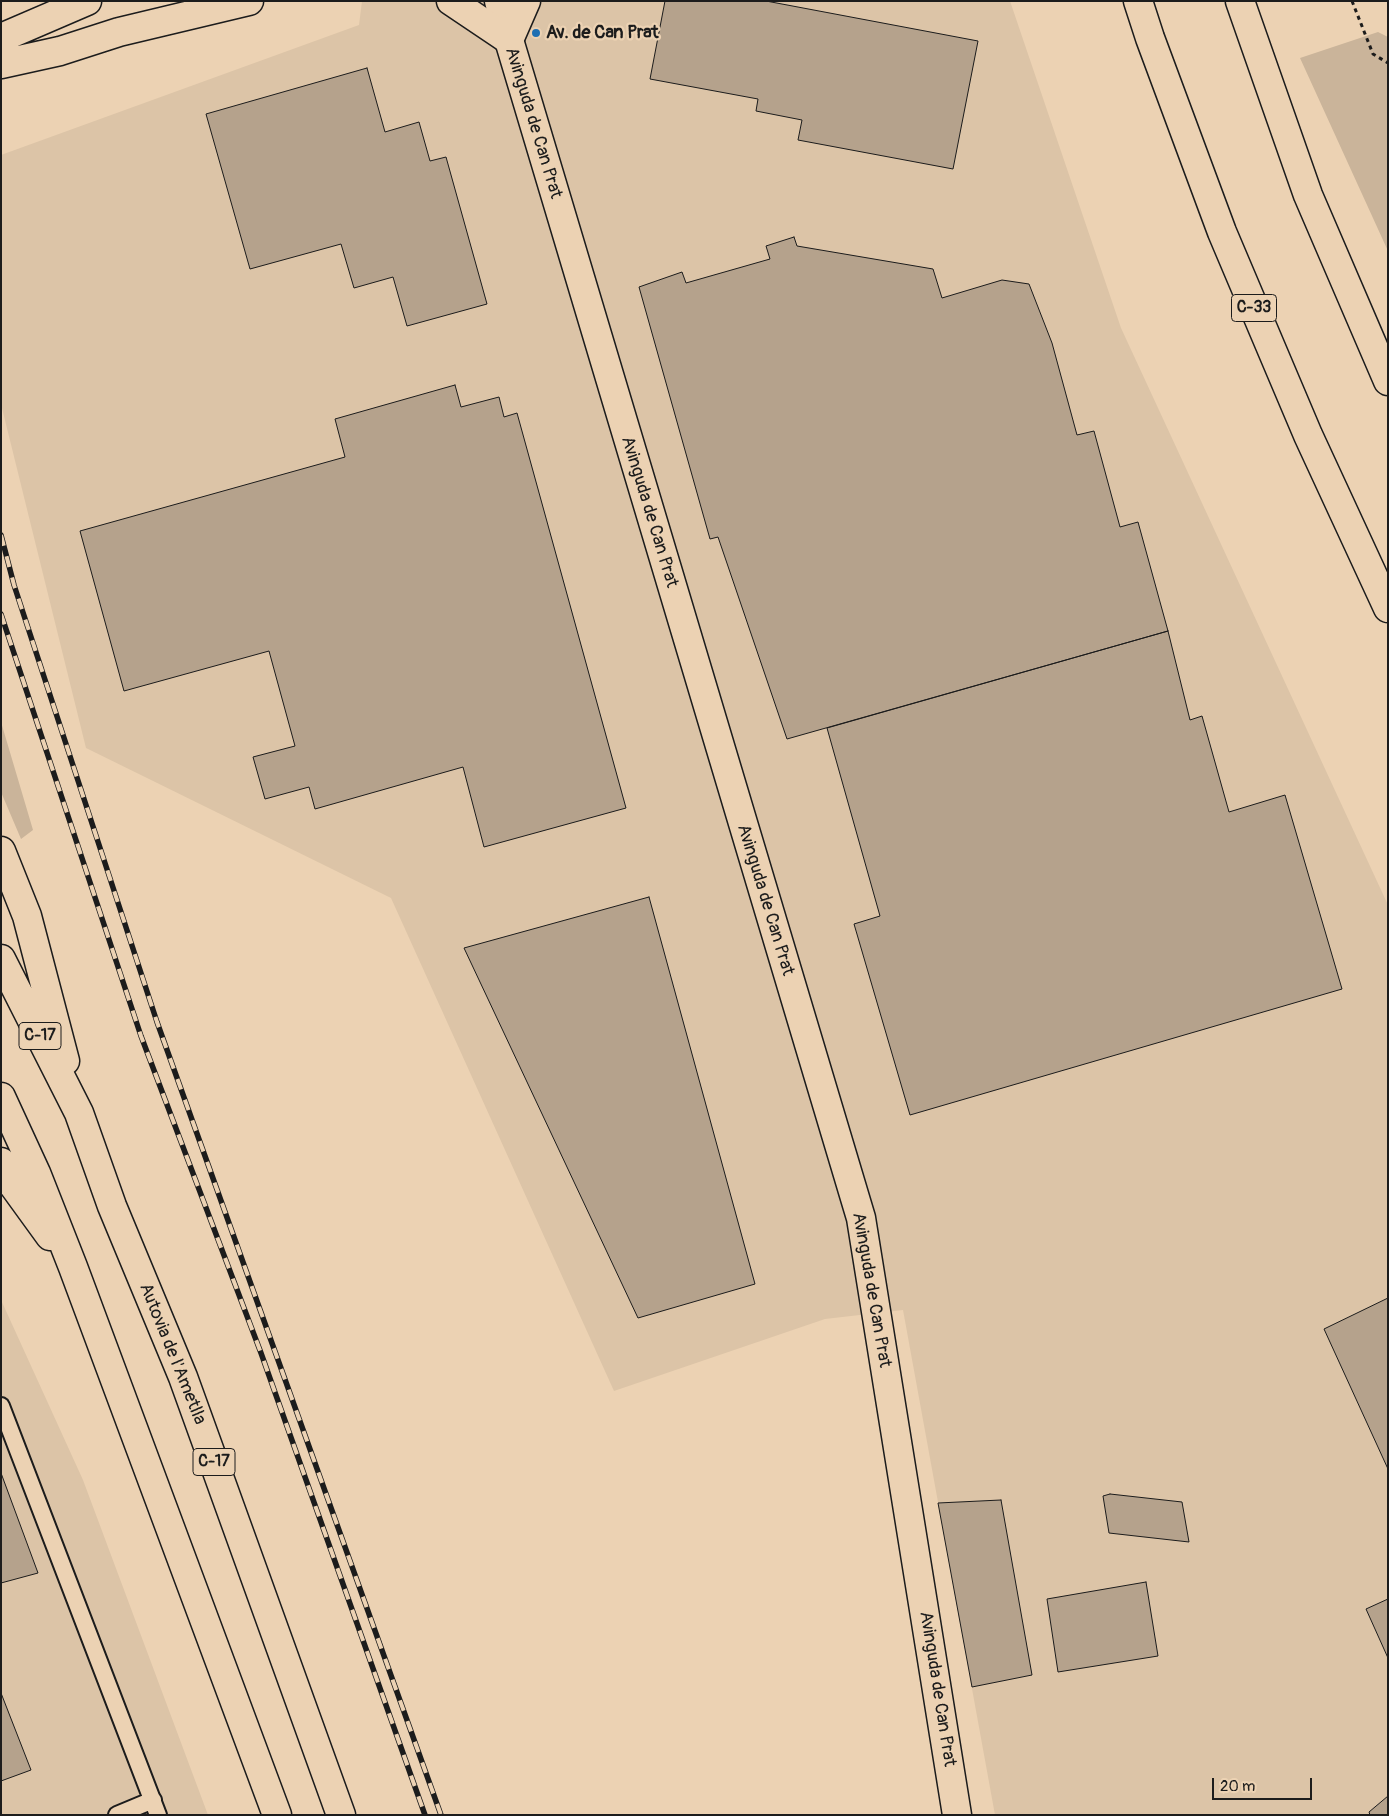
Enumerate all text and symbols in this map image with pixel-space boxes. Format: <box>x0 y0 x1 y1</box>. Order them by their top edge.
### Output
place label: Av. de Can Prat <box>546 22 658 44</box>
marker: Av. de Can Prat <box>530 27 542 39</box>
street label: Avinguda de Can Prat <box>500 45 566 201</box>
road number: C-33 <box>1232 294 1276 322</box>
street label: Avinguda de Can Prat <box>616 434 682 590</box>
street label: Avinguda de Can Prat <box>732 822 798 978</box>
road number: C-17 <box>19 1022 61 1050</box>
street label: Avinguda de Can Prat <box>847 1211 895 1369</box>
street label: Autovia de l'Ametlla <box>134 1280 210 1428</box>
road number: C-17 <box>193 1448 235 1475</box>
street label: Avinguda de Can Prat <box>914 1610 960 1768</box>
scale bar <box>1214 1768 1314 1800</box>
text: 20 m <box>1220 1777 1255 1796</box>

